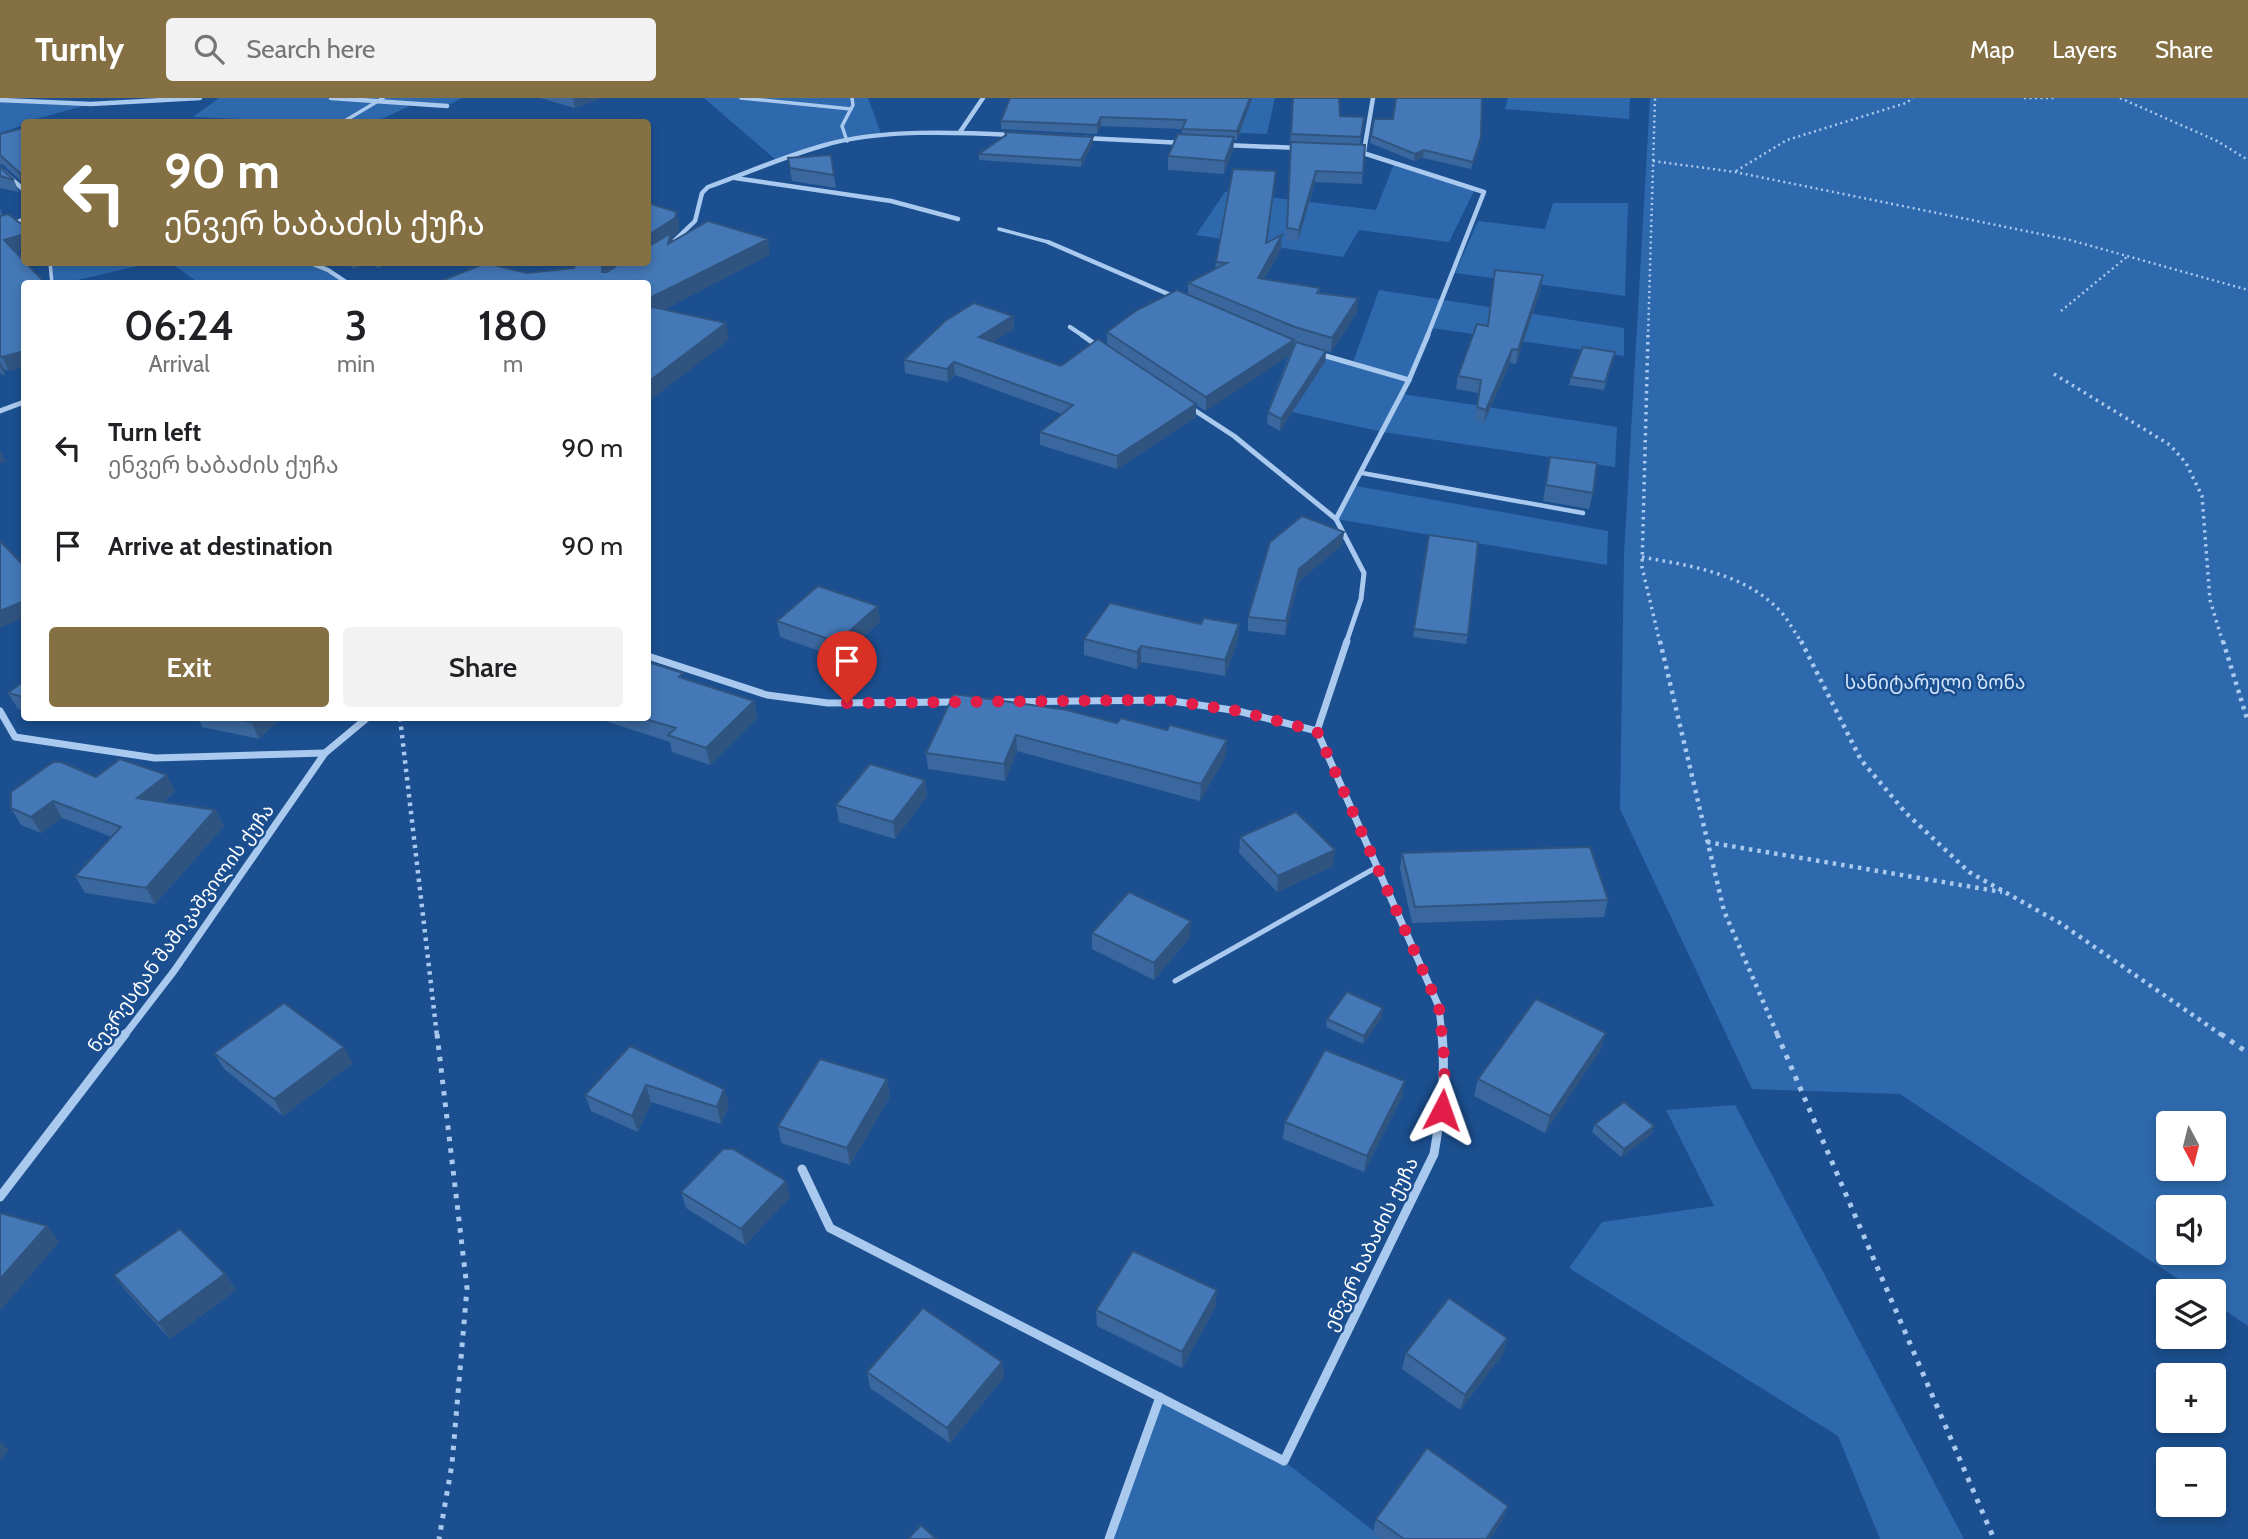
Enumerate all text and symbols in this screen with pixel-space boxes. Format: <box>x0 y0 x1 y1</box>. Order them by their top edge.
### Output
search box <box>166 18 656 81</box>
text: Turnly <box>35 29 124 69</box>
icon: search <box>190 30 228 68</box>
text: Search here <box>246 33 375 65</box>
text: Map <box>1970 35 2014 64</box>
text: Layers <box>2052 35 2117 64</box>
text: Share <box>2155 35 2213 64</box>
text: 90 m <box>164 141 280 200</box>
icon: left <box>49 147 140 238</box>
text: ენვერ ხაბაძის ქუჩა <box>164 204 485 243</box>
text: 06:24 <box>124 299 234 351</box>
text: 3 <box>345 299 367 351</box>
text: 180 <box>478 299 548 351</box>
text: Arrival <box>148 350 210 378</box>
text: min <box>337 350 375 378</box>
text: m <box>503 350 523 378</box>
text: Turn left <box>108 416 201 448</box>
icon: left <box>49 429 87 467</box>
text: 90 m <box>561 432 623 464</box>
text: ენვერ ხაბაძის ქუჩა <box>108 451 339 479</box>
icon: arrive <box>49 527 87 565</box>
text: Arrive at destination <box>108 530 333 562</box>
text: 90 m <box>561 530 623 562</box>
button: Exit <box>49 627 329 707</box>
button: Share <box>343 627 623 707</box>
pin <box>817 631 877 703</box>
icon: arrive <box>828 642 866 680</box>
park label: სანიტარული ზონა <box>1845 671 2025 695</box>
street label: ნევრესტან შაშიკაშვილის ქუჩა <box>83 799 280 1057</box>
position arrow <box>1405 1073 1479 1147</box>
north arrow <box>2156 1111 2226 1181</box>
map controls <box>2156 1111 2226 1517</box>
street label: ენვერ ხაბაძის ქუჩა <box>1319 1153 1423 1335</box>
button: sound <box>2156 1195 2226 1265</box>
button: layers <box>2156 1279 2226 1349</box>
button: + <box>2156 1363 2226 1433</box>
button: − <box>2156 1447 2226 1517</box>

